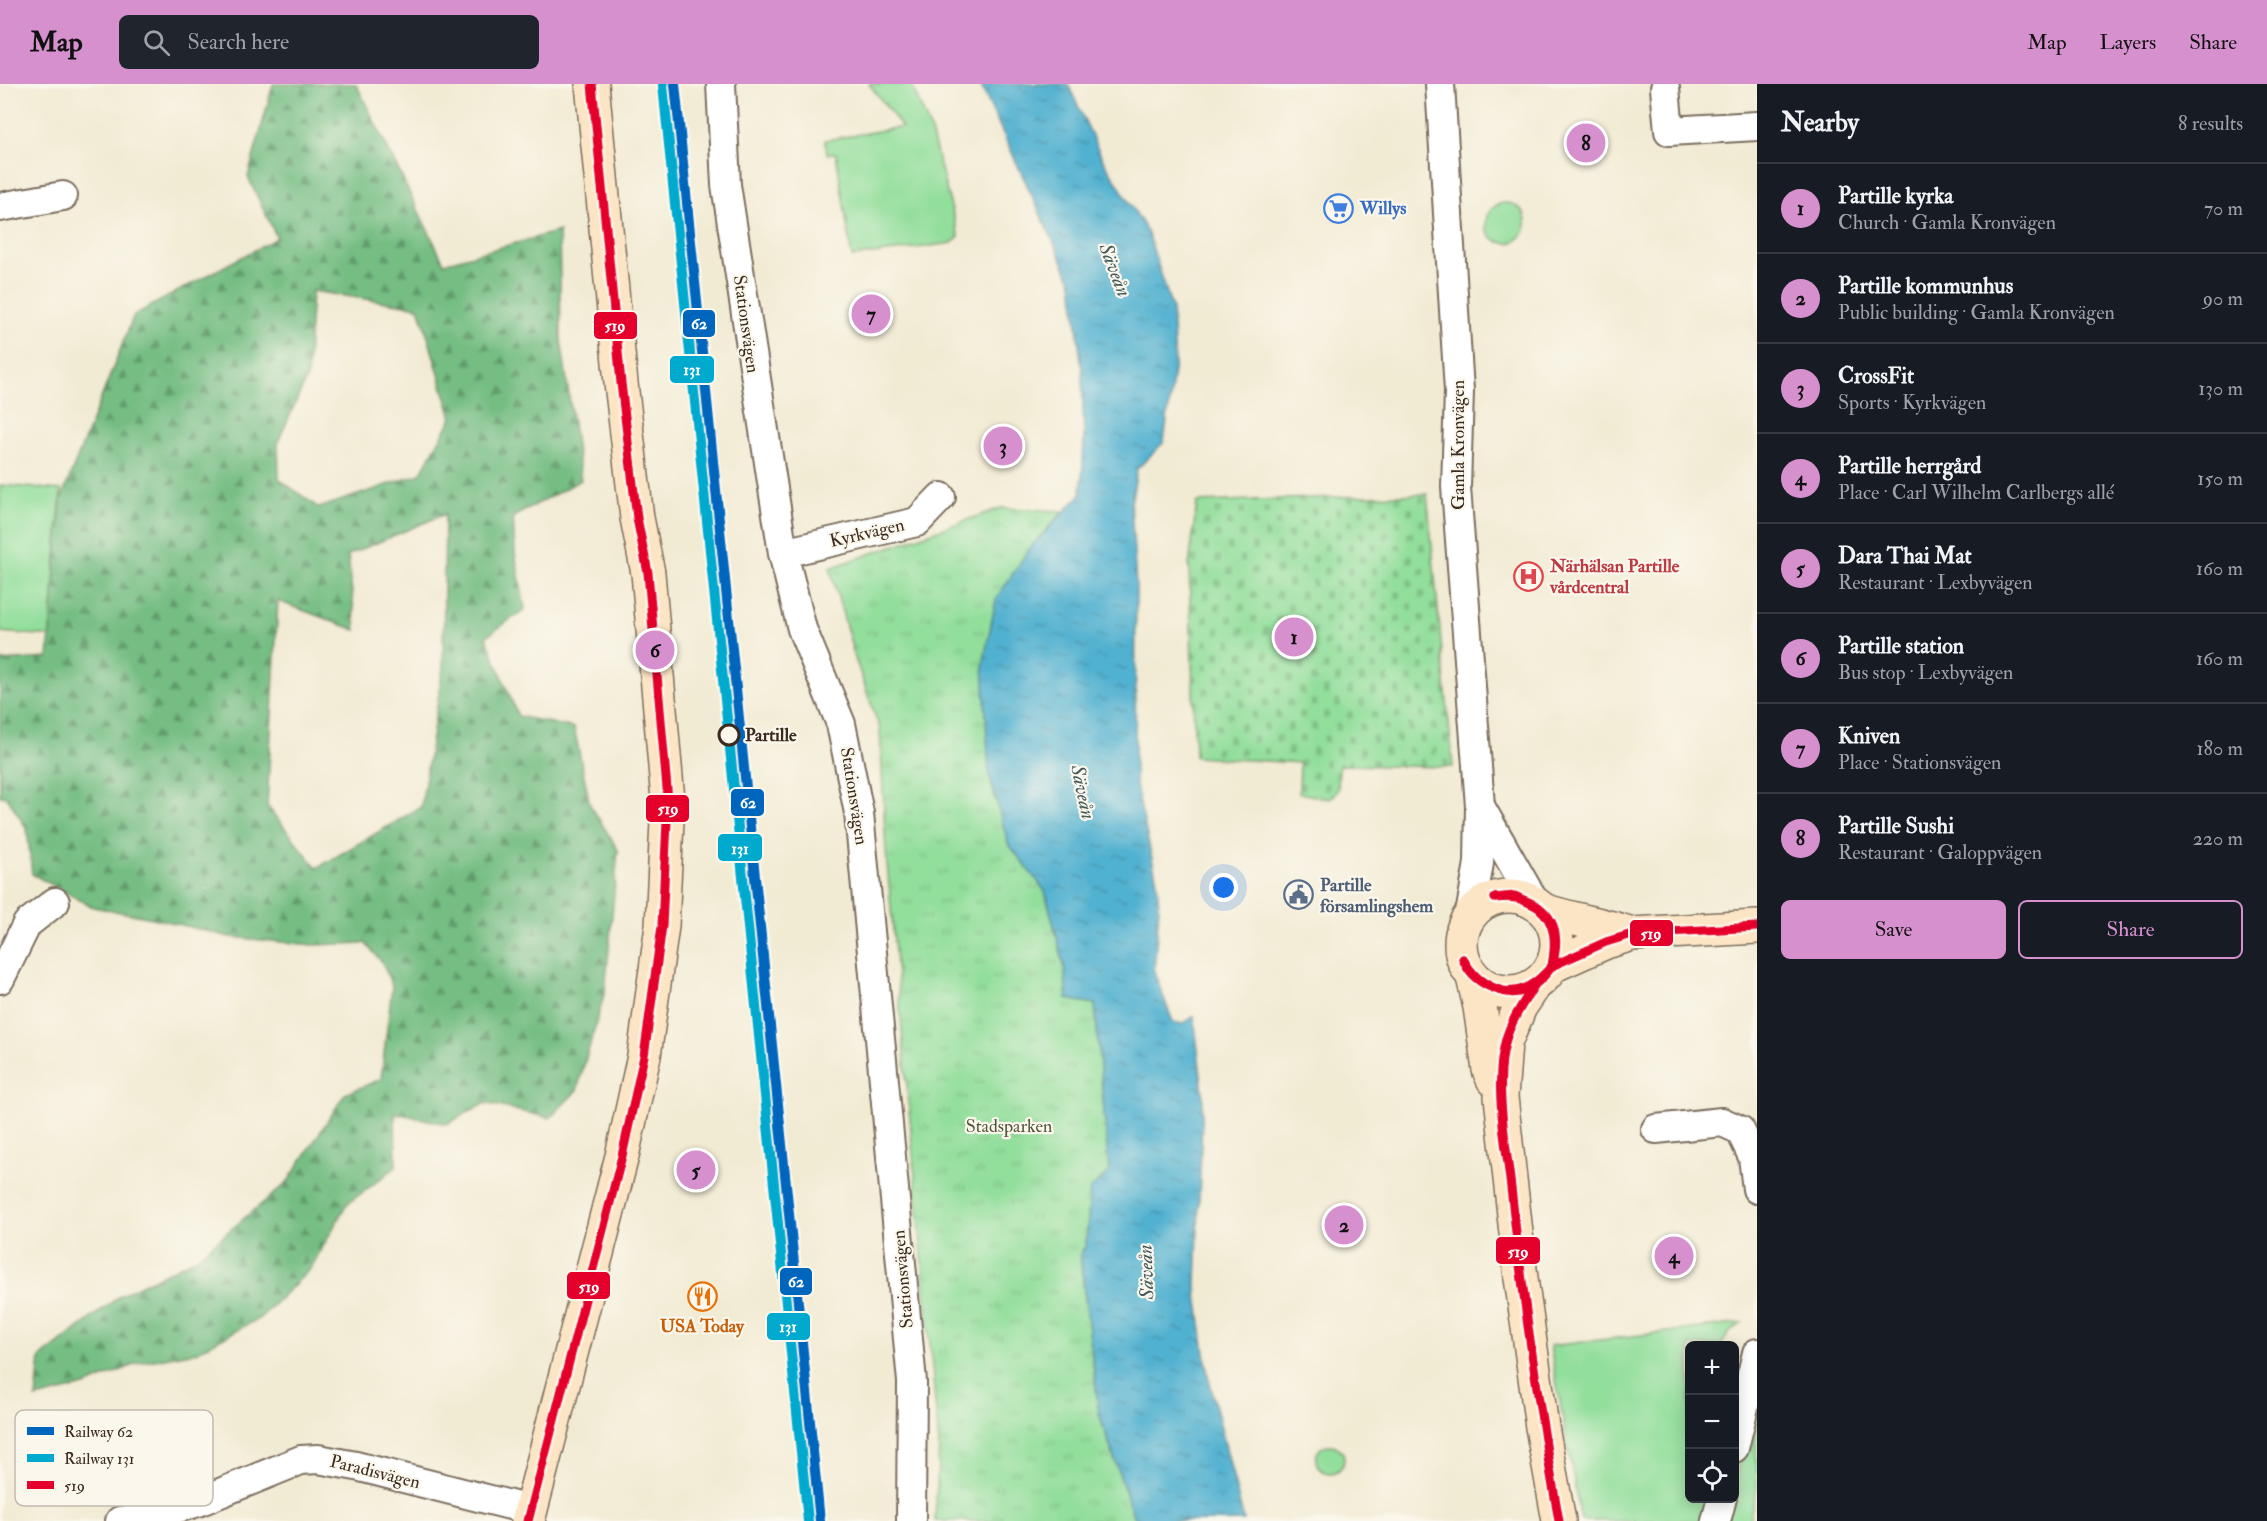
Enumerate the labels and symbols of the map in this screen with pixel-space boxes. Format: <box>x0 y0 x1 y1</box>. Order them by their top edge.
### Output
pin: 8 <box>1566 120 1606 166</box>
supermarket icon: Willys <box>1323 192 1355 224</box>
place label: Willys <box>1359 197 1406 220</box>
water label: Säveån <box>1093 239 1137 300</box>
street label: Stationsvägen <box>728 274 764 374</box>
pin: 7 <box>852 292 890 336</box>
line badge: 62 <box>682 309 716 338</box>
line badge: 519 <box>593 311 638 340</box>
text: 62 <box>691 314 707 334</box>
text: 519 <box>605 316 625 336</box>
line badge: 131 <box>669 355 715 384</box>
text: 131 <box>683 360 701 380</box>
street label: Gamla Kronvägen <box>1447 380 1470 510</box>
pin: 3 <box>984 424 1022 469</box>
street label: Kyrkvägen <box>827 513 907 553</box>
place label: Närhälsan Partille vårdcentral <box>1549 555 1680 599</box>
hospital icon: Närhälsan Partille vårdcentral <box>1513 560 1545 592</box>
pin: 1 <box>1274 614 1314 660</box>
pin: 6 <box>636 628 674 672</box>
marker: Partille <box>718 724 740 746</box>
place label: Partille <box>745 724 797 747</box>
street label: Stationsvägen <box>835 745 873 847</box>
water label: Säveån <box>1065 761 1101 822</box>
line badge: 62 <box>730 788 765 817</box>
text: 62 <box>740 793 756 813</box>
line badge: 519 <box>645 794 690 823</box>
text: 519 <box>658 799 678 819</box>
line badge: 131 <box>717 833 763 862</box>
text: 131 <box>731 839 749 859</box>
your location <box>1209 873 1238 902</box>
place label: Partille församlingshem <box>1320 874 1434 918</box>
public building icon: Partille församlingshem <box>1283 879 1315 911</box>
line badge: 519 <box>1629 919 1674 947</box>
text: 519 <box>1641 924 1661 944</box>
park label: Stadsparken <box>966 1115 1052 1138</box>
pin: 5 <box>676 1148 716 1192</box>
pin: 2 <box>1324 1202 1364 1248</box>
street label: Stationsvägen <box>887 1229 919 1329</box>
pin: 4 <box>1654 1234 1694 1278</box>
line badge: 519 <box>1495 1236 1541 1265</box>
text: 519 <box>1508 1242 1528 1262</box>
water label: Säveån <box>1133 1244 1159 1301</box>
line badge: 62 <box>779 1267 813 1296</box>
line badge: 519 <box>566 1271 611 1300</box>
text: 62 <box>788 1272 804 1292</box>
text: 519 <box>579 1277 599 1297</box>
restaurant icon: USA Today <box>686 1281 718 1313</box>
line badge: 131 <box>766 1312 811 1341</box>
place label: USA Today <box>660 1315 745 1338</box>
text: 131 <box>779 1317 797 1337</box>
legend <box>15 1410 213 1506</box>
text: Railway 62 <box>64 1422 133 1442</box>
text: Railway 131 <box>64 1449 134 1469</box>
street label: Paradisvägen <box>328 1450 422 1494</box>
text: 519 <box>64 1476 85 1496</box>

